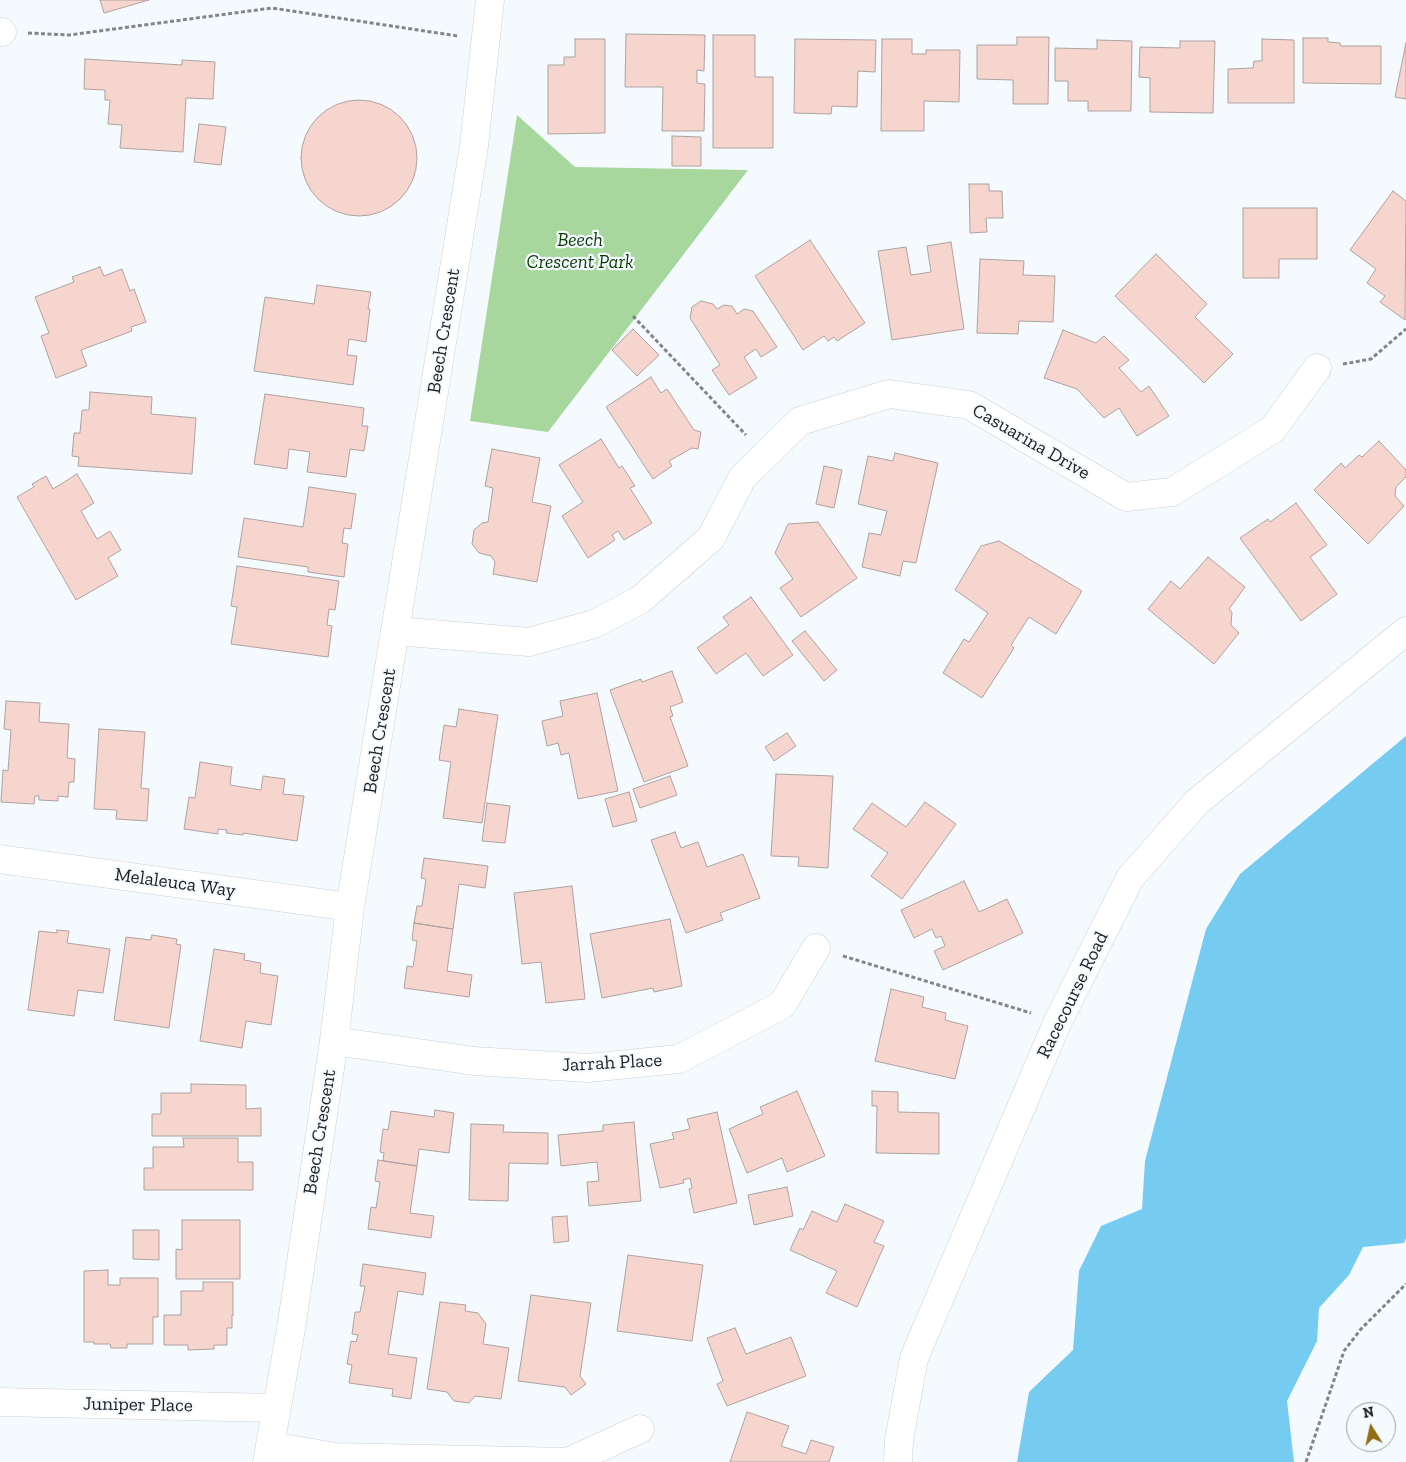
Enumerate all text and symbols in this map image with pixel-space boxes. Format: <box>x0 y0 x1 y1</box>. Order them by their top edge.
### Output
park label: Beech Crescent Park <box>527 230 633 274</box>
street label: Beech Crescent <box>423 267 465 395</box>
street label: Casuarina Drive <box>968 399 1094 485</box>
street label: Beech Crescent <box>359 667 401 795</box>
street label: Melaleuca Way <box>113 863 237 903</box>
street label: Racecourse Road <box>1032 928 1114 1062</box>
street label: Jarrah Place <box>561 1049 663 1077</box>
street label: Beech Crescent <box>299 1068 341 1196</box>
street label: Juniper Place <box>83 1393 193 1417</box>
north arrow <box>1346 1402 1396 1452</box>
text: N <box>1362 1403 1375 1422</box>

